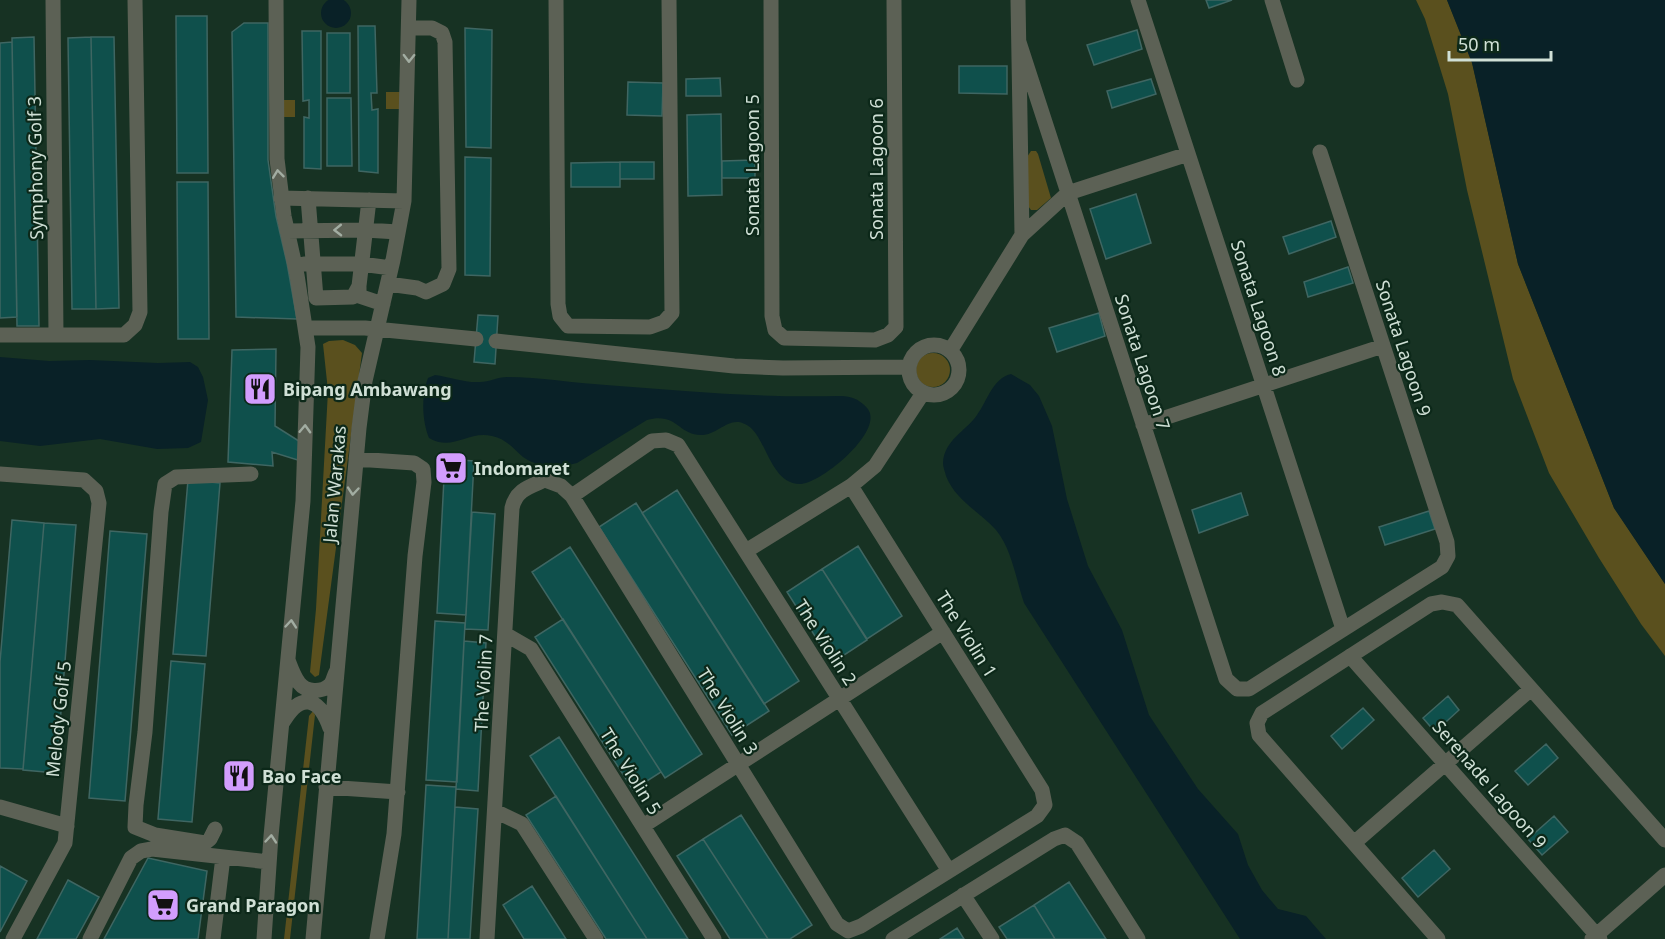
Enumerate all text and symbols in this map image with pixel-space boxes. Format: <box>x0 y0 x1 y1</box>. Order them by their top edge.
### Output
scale bar <box>1449 24 1551 62</box>
text: 50 m <box>1458 32 1500 56</box>
one-way arrow <box>402 54 415 63</box>
street label: Sonata Lagoon 5 <box>740 94 764 236</box>
street label: Symphony Golf 3 <box>22 96 48 240</box>
street label: Sonata Lagoon 6 <box>864 98 888 240</box>
one-way arrow <box>273 169 285 179</box>
one-way arrow <box>333 224 342 237</box>
street label: Sonata Lagoon 8 <box>1226 237 1292 379</box>
street label: Sonata Lagoon 9 <box>1371 277 1437 419</box>
street label: Sonata Lagoon 7 <box>1110 291 1176 433</box>
restaurant icon: Bipang Ambawang <box>242 371 278 407</box>
place label: Bipang Ambawang <box>283 377 452 401</box>
street label: Jalan Warakas <box>317 424 351 546</box>
one-way arrow <box>299 425 311 434</box>
supermarket icon: Indomaret <box>433 450 469 486</box>
place label: Indomaret <box>474 456 570 480</box>
one-way arrow <box>347 486 360 495</box>
street label: The Violin 1 <box>931 586 1003 682</box>
street label: The Violin 2 <box>789 595 863 689</box>
one-way arrow <box>284 619 297 628</box>
street label: The Violin 7 <box>468 634 498 732</box>
street label: Melody Golf 5 <box>40 660 76 778</box>
street label: The Violin 3 <box>692 663 764 759</box>
street label: Serenade Lagoon 9 <box>1428 715 1552 853</box>
street label: The Violin 5 <box>595 723 667 819</box>
restaurant icon: Bao Face <box>221 758 257 794</box>
place label: Bao Face <box>262 764 341 788</box>
one-way arrow <box>264 834 277 843</box>
supermarket icon: Grand Paragon <box>145 887 181 923</box>
place label: Grand Paragon <box>186 893 320 917</box>

